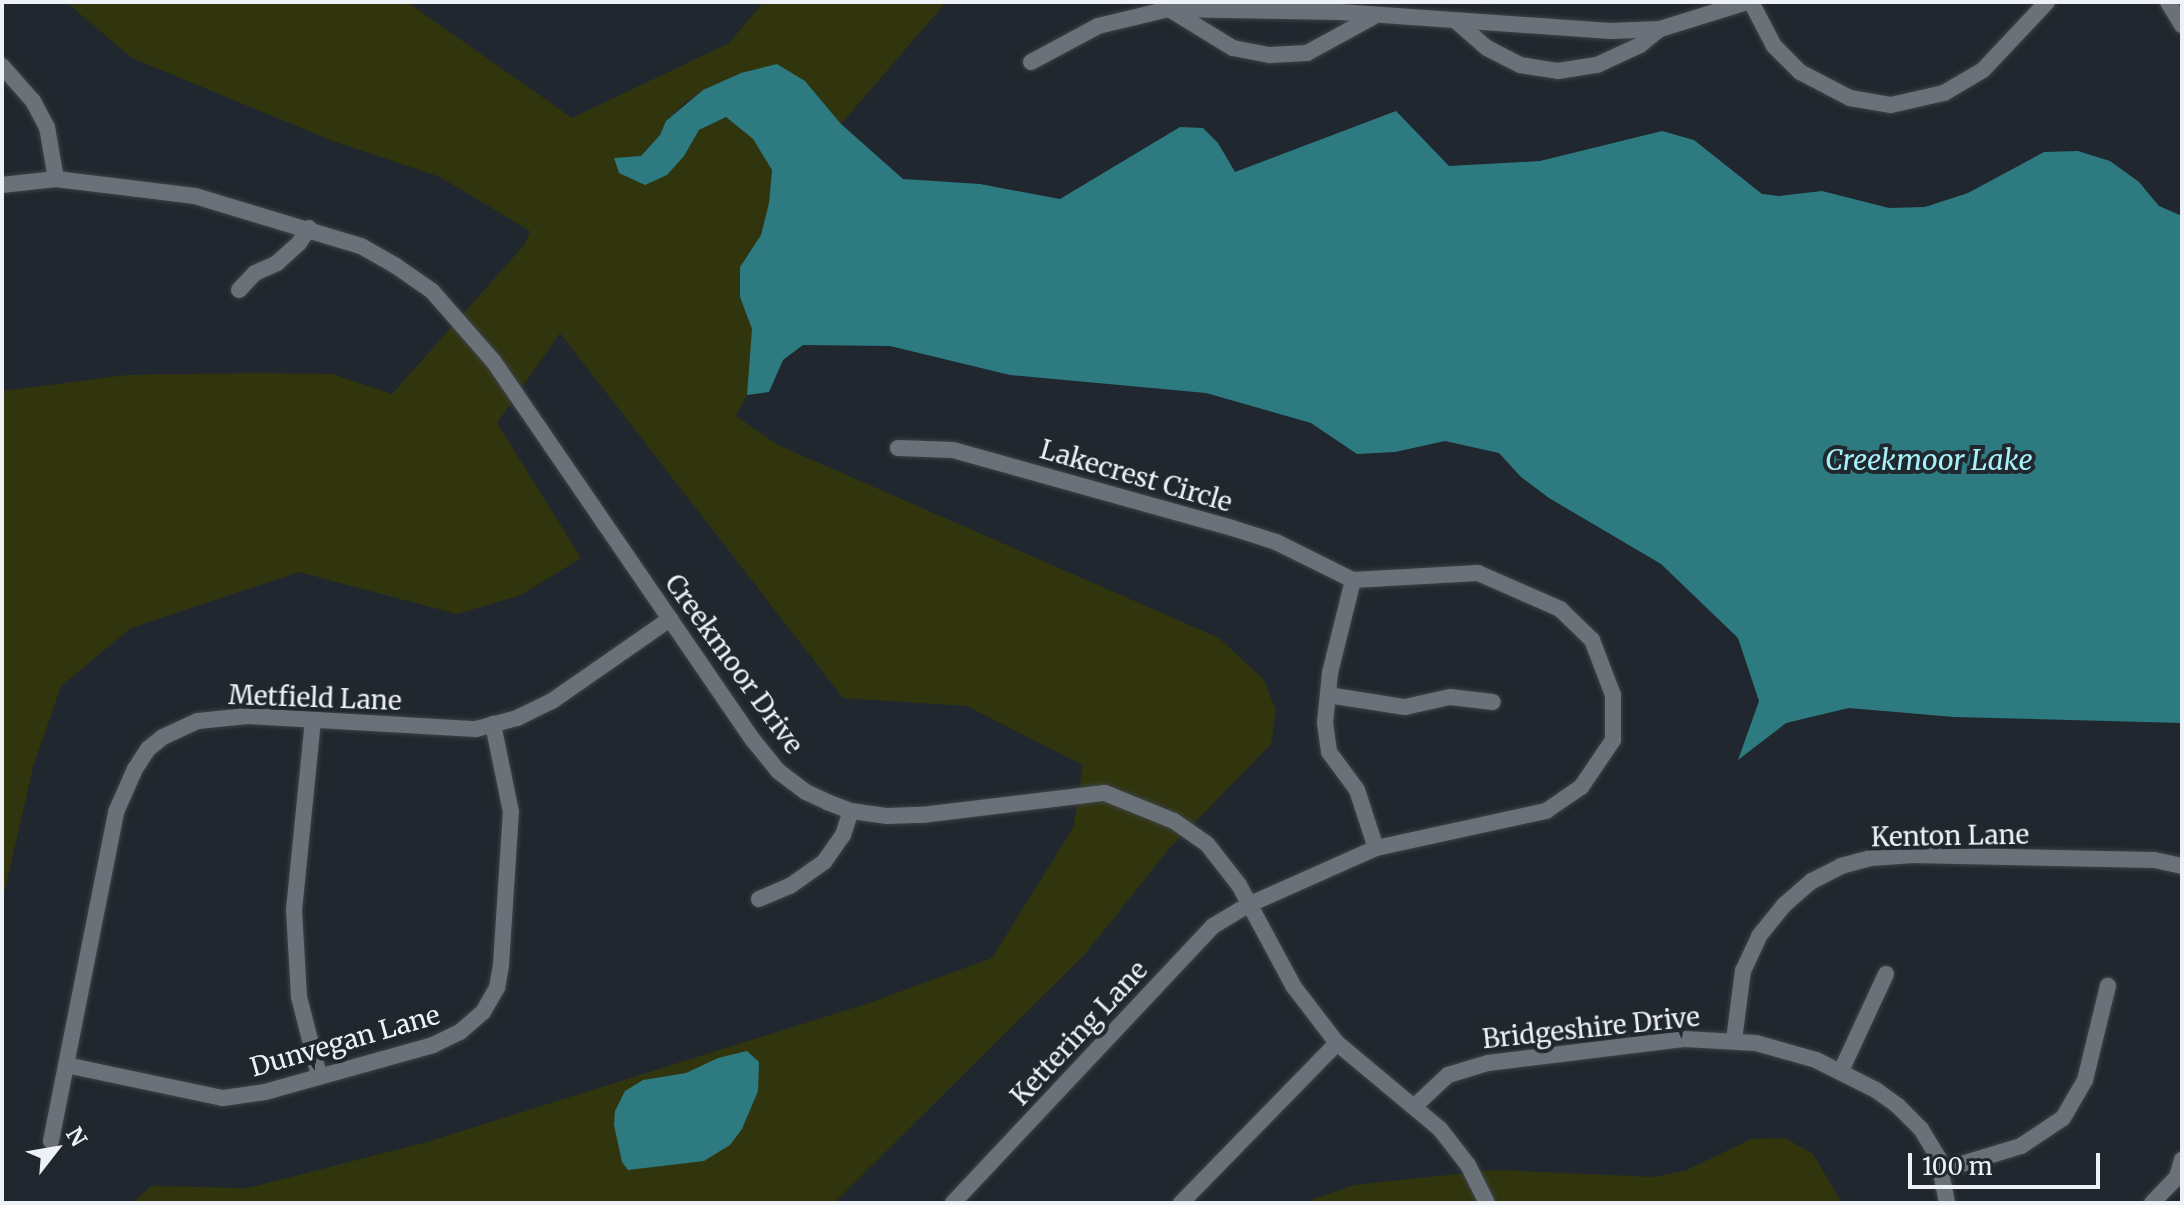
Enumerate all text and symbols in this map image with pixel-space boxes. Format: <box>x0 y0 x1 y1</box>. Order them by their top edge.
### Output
street label: Lakecrest Circle <box>1036 434 1236 518</box>
water label: Creekmoor Lake <box>1825 443 2033 477</box>
street label: Creekmoor Drive <box>659 568 809 760</box>
street label: Metfield Lane <box>228 679 402 717</box>
street label: Kenton Lane <box>1871 819 2029 853</box>
street label: Kettering Lane <box>1004 954 1154 1112</box>
street label: Dunvegan Lane <box>247 999 443 1083</box>
street label: Bridgeshire Drive <box>1481 1001 1701 1055</box>
north arrow <box>16 1109 96 1189</box>
text: N <box>60 1122 93 1151</box>
scale bar <box>1912 1137 2104 1187</box>
text: 100 m <box>1922 1151 1992 1182</box>

